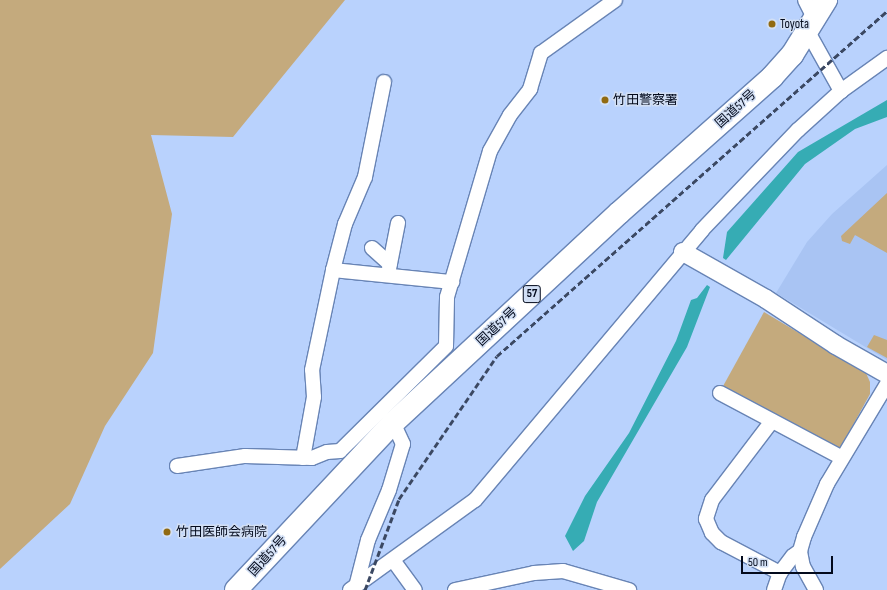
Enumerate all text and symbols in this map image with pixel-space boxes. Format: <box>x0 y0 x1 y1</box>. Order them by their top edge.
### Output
place label: Toyota <box>780 16 809 32</box>
marker: Toyota <box>767 19 777 29</box>
street label: 国道57号 <box>712 87 760 131</box>
place label: 竹田警察署 <box>613 92 678 108</box>
marker: 竹田警察署 <box>600 95 610 105</box>
road number: 57 <box>522 284 542 304</box>
street label: 国道57号 <box>474 304 520 350</box>
place label: 竹田医師会病院 <box>176 524 267 540</box>
marker: 竹田医師会病院 <box>161 526 173 538</box>
street label: 国道57号 <box>246 532 290 580</box>
scale bar <box>743 548 835 574</box>
text: 50 m <box>748 555 768 570</box>

